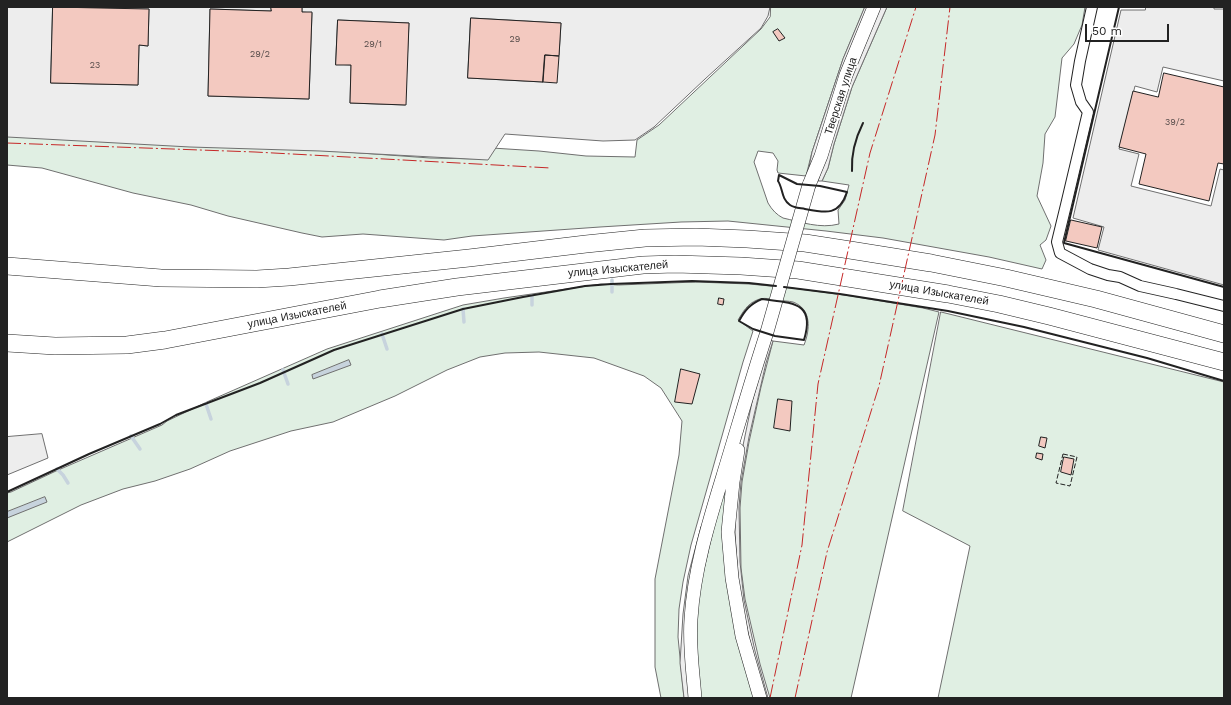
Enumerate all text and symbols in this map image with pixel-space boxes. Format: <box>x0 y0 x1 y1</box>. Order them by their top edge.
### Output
scale bar <box>1087 16 1171 42</box>
text: 50 m <box>1092 24 1122 38</box>
house number: 29 <box>510 34 520 44</box>
house number: 29/1 <box>364 39 382 49</box>
house number: 29/2 <box>250 49 270 59</box>
street label: Тверская улица <box>822 56 860 136</box>
house number: 23 <box>90 60 100 70</box>
house number: 39/2 <box>1165 117 1185 127</box>
street label: улица Изыскателей <box>567 258 669 280</box>
street label: улица Изыскателей <box>888 278 990 308</box>
street label: улица Изыскателей <box>246 299 348 331</box>

